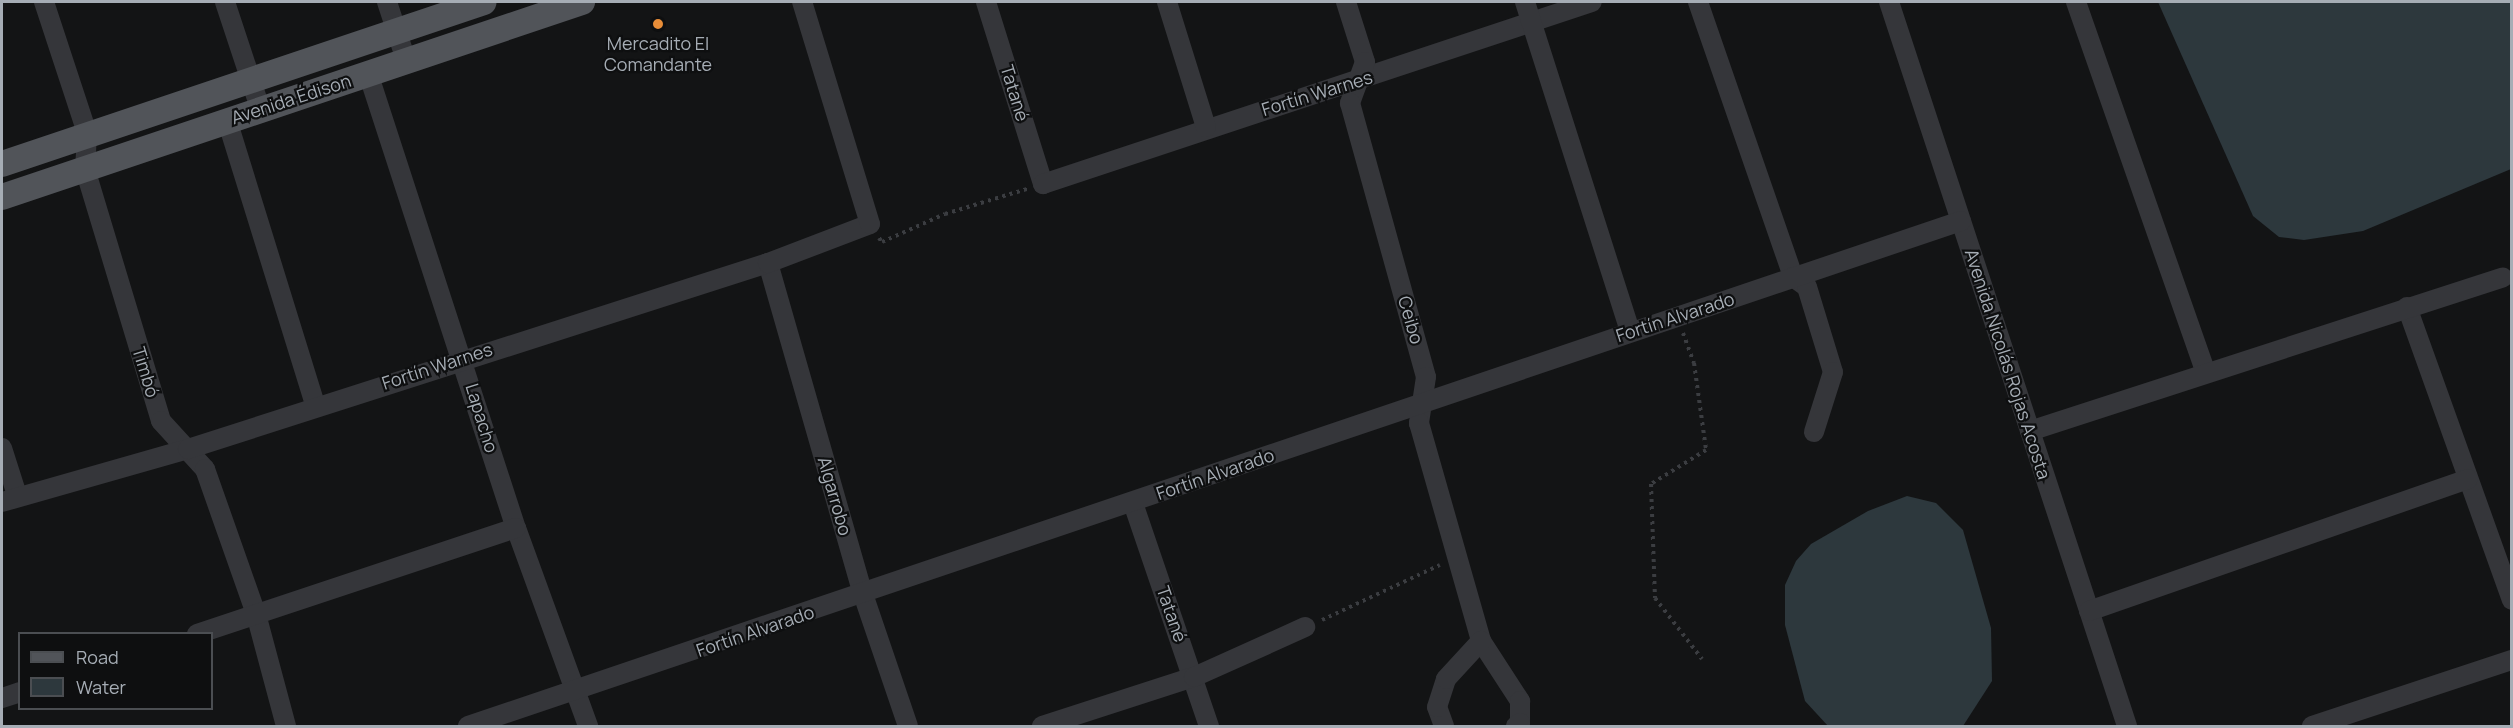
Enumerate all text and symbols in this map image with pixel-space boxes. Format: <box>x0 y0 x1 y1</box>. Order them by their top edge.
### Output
marker: Mercadito El Comandante <box>651 17 665 31</box>
place label: Mercadito El Comandante <box>604 33 712 76</box>
street label: Tatané <box>996 62 1034 124</box>
street label: Fortín Warnes <box>1259 66 1375 120</box>
street label: Avenida Édison <box>228 69 354 129</box>
street label: Avenida Nicolás Rojas Acosta <box>1961 246 2055 482</box>
street label: Fortín Alvarado <box>1613 288 1737 346</box>
street label: Ceibo <box>1394 294 1428 346</box>
street label: Fortín Warnes <box>379 338 495 394</box>
street label: Timbó <box>128 344 164 400</box>
street label: Lapacho <box>461 381 503 455</box>
street label: Fortín Alvarado <box>1153 444 1277 504</box>
street label: Algarrobo <box>813 454 857 538</box>
street label: Tatané <box>1152 583 1192 645</box>
street label: Fortín Alvarado <box>693 601 817 661</box>
legend <box>18 632 213 710</box>
text: Road <box>76 645 119 669</box>
text: Water <box>76 675 126 699</box>

